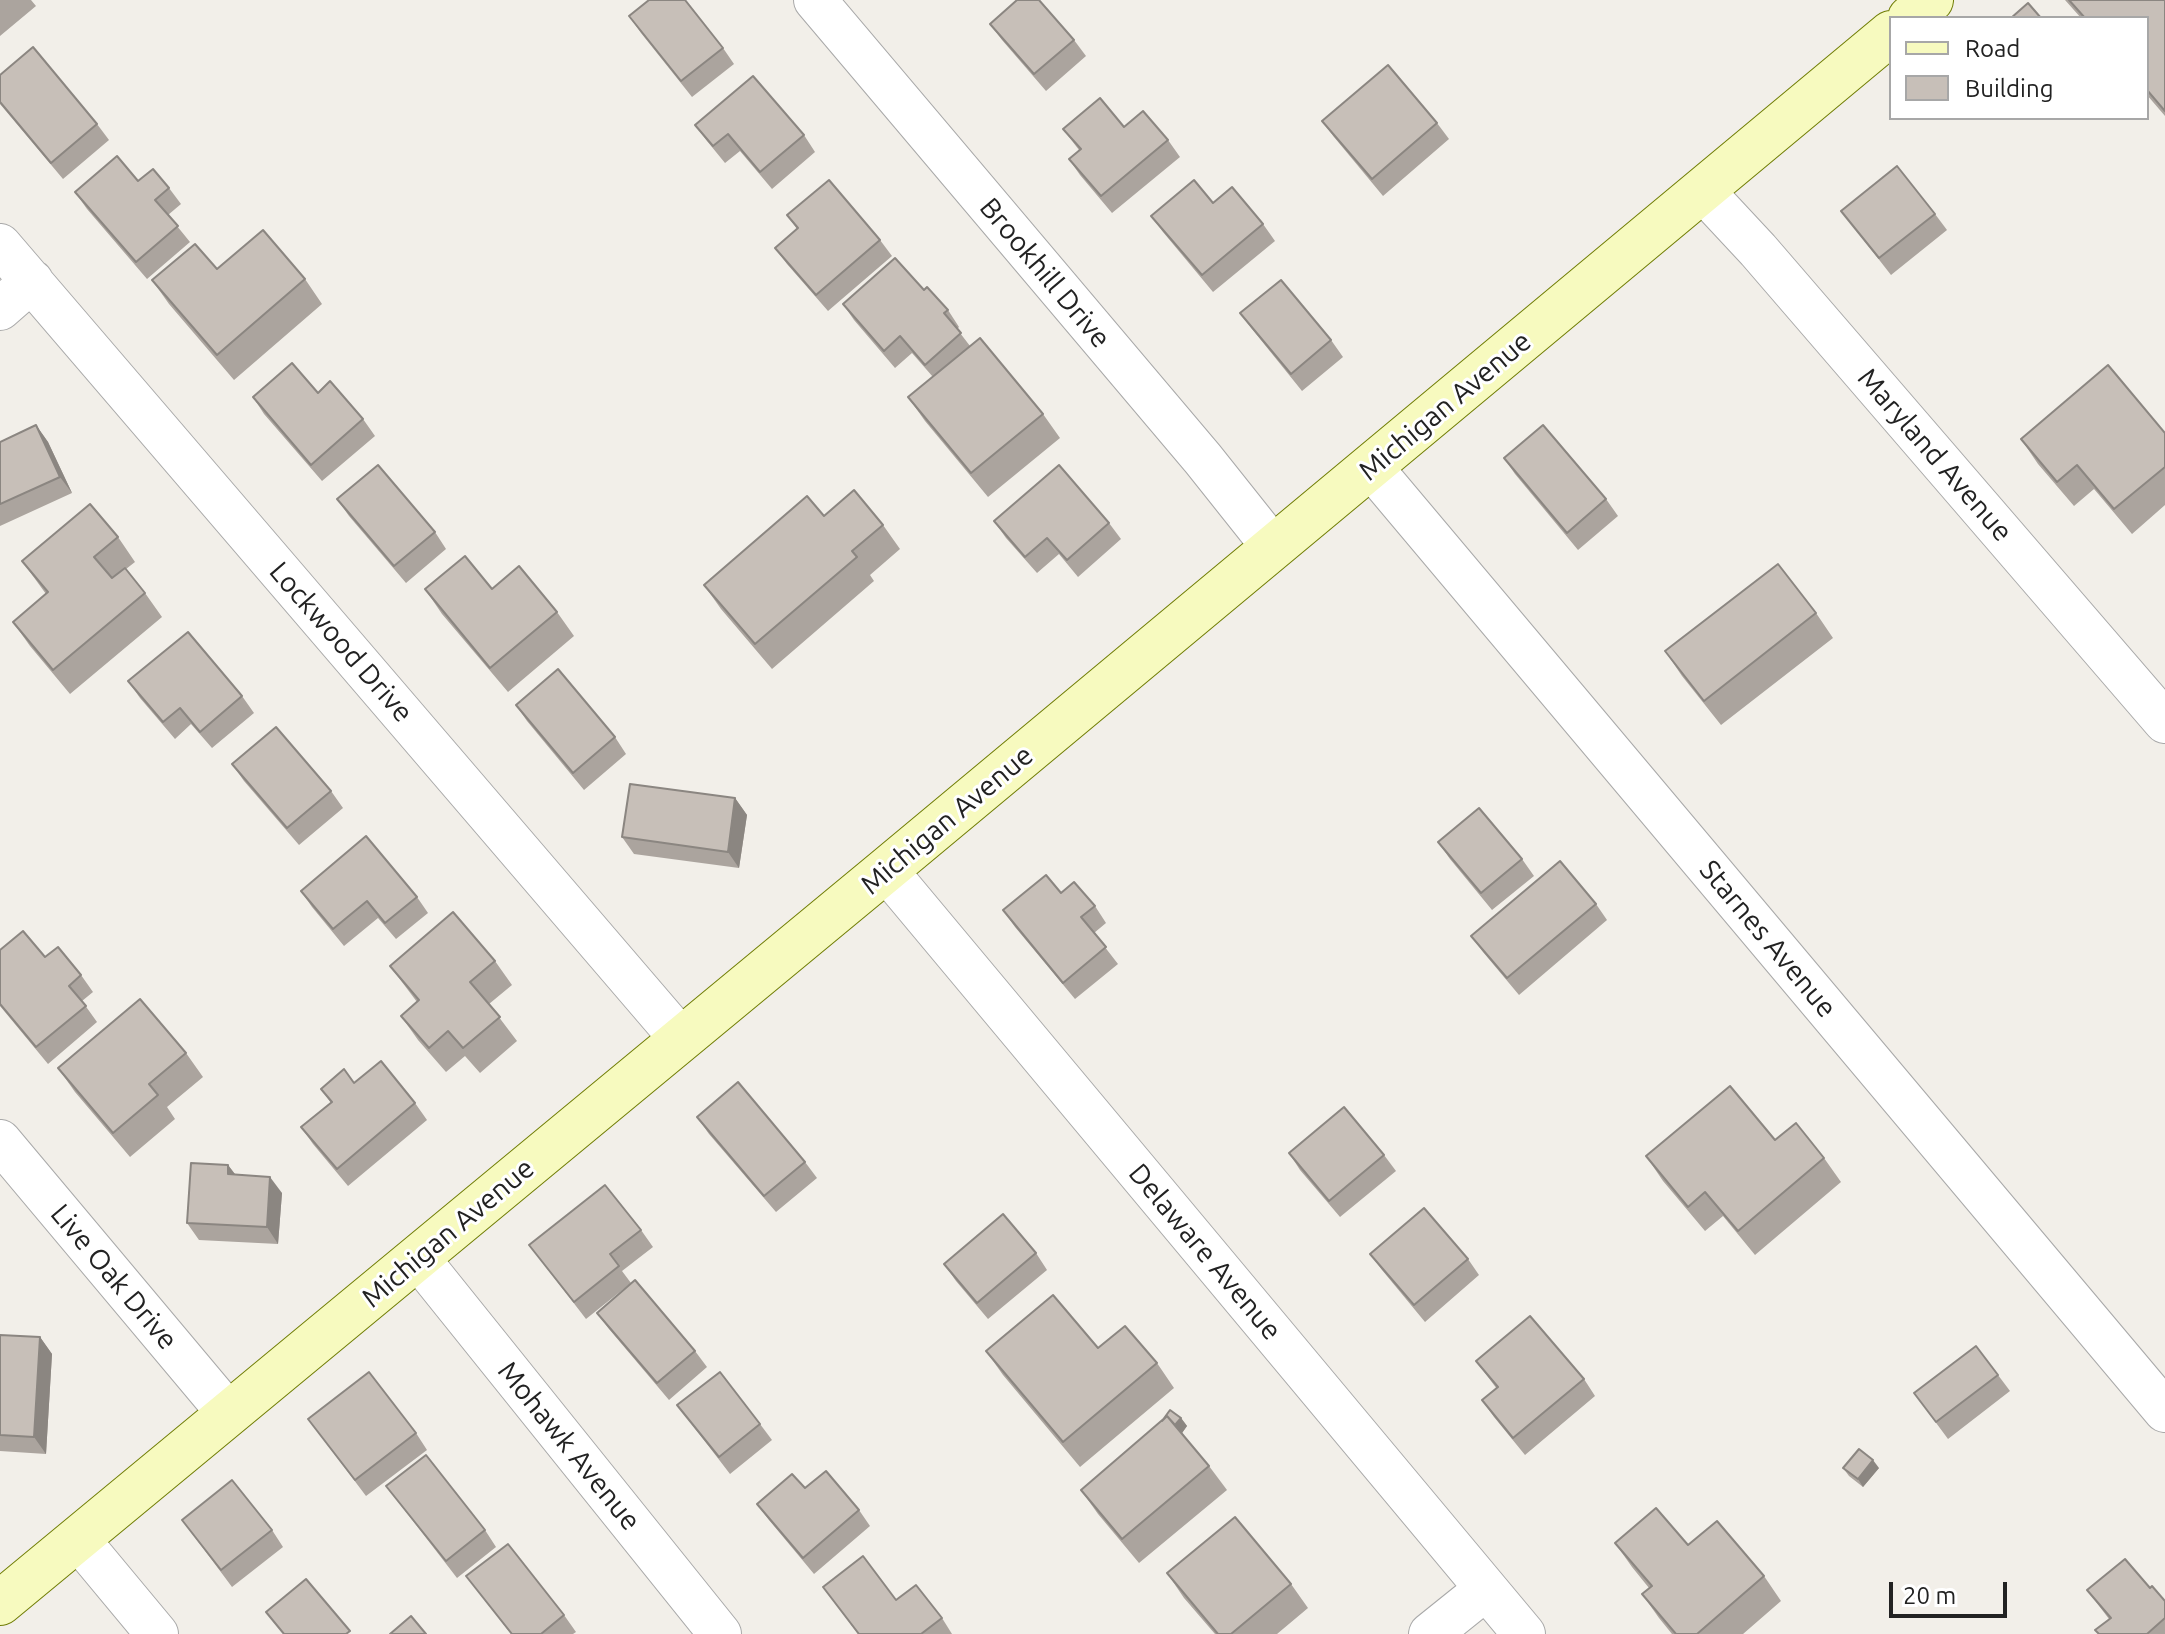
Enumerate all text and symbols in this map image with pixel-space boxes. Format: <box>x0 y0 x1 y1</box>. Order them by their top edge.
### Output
legend <box>1889 16 2149 120</box>
text: Road <box>1965 35 2020 62</box>
text: Building <box>1965 75 2053 102</box>
street label: Brookhill Drive <box>973 191 1117 355</box>
street label: Michigan Avenue <box>1352 324 1538 488</box>
street label: Maryland Avenue <box>1851 362 2019 548</box>
street label: Lockwood Drive <box>262 555 420 729</box>
street label: Michigan Avenue <box>854 738 1040 902</box>
street label: Starnes Avenue <box>1692 854 1844 1024</box>
street label: Michigan Avenue <box>355 1151 541 1315</box>
street label: Delaware Avenue <box>1121 1157 1289 1347</box>
street label: Live Oak Drive <box>43 1198 185 1356</box>
street label: Mohawk Avenue <box>491 1355 647 1537</box>
scale bar <box>1893 1566 2011 1616</box>
text: 20 m <box>1903 1582 1956 1609</box>

